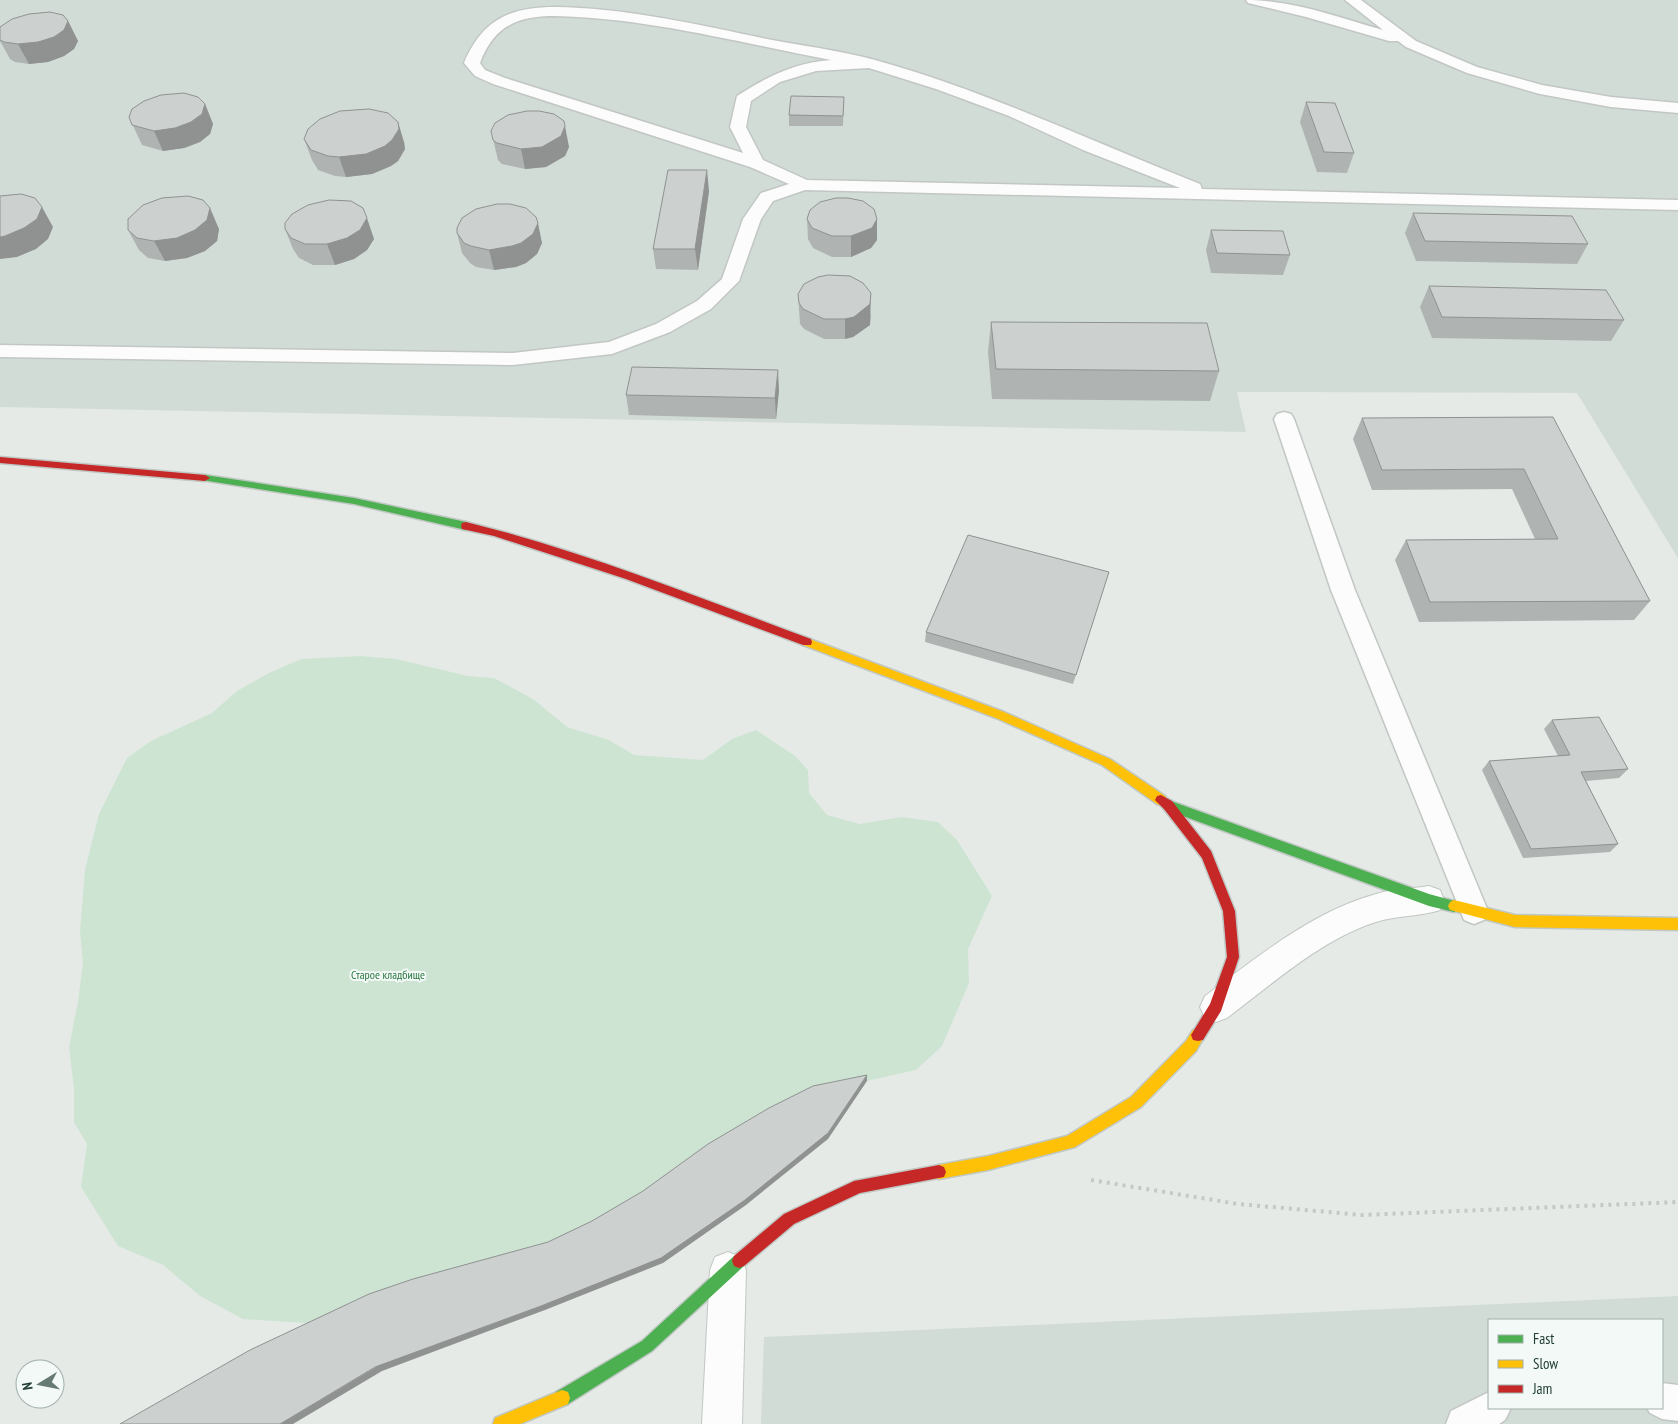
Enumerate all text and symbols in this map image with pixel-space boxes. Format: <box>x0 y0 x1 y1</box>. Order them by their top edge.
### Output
park label: Старое кладбище <box>351 967 425 982</box>
legend <box>1488 1319 1663 1409</box>
text: Fast <box>1533 1329 1554 1348</box>
text: Slow <box>1533 1354 1558 1373</box>
north arrow <box>15 1359 65 1409</box>
text: Jam <box>1532 1379 1552 1398</box>
text: N <box>18 1381 37 1392</box>

